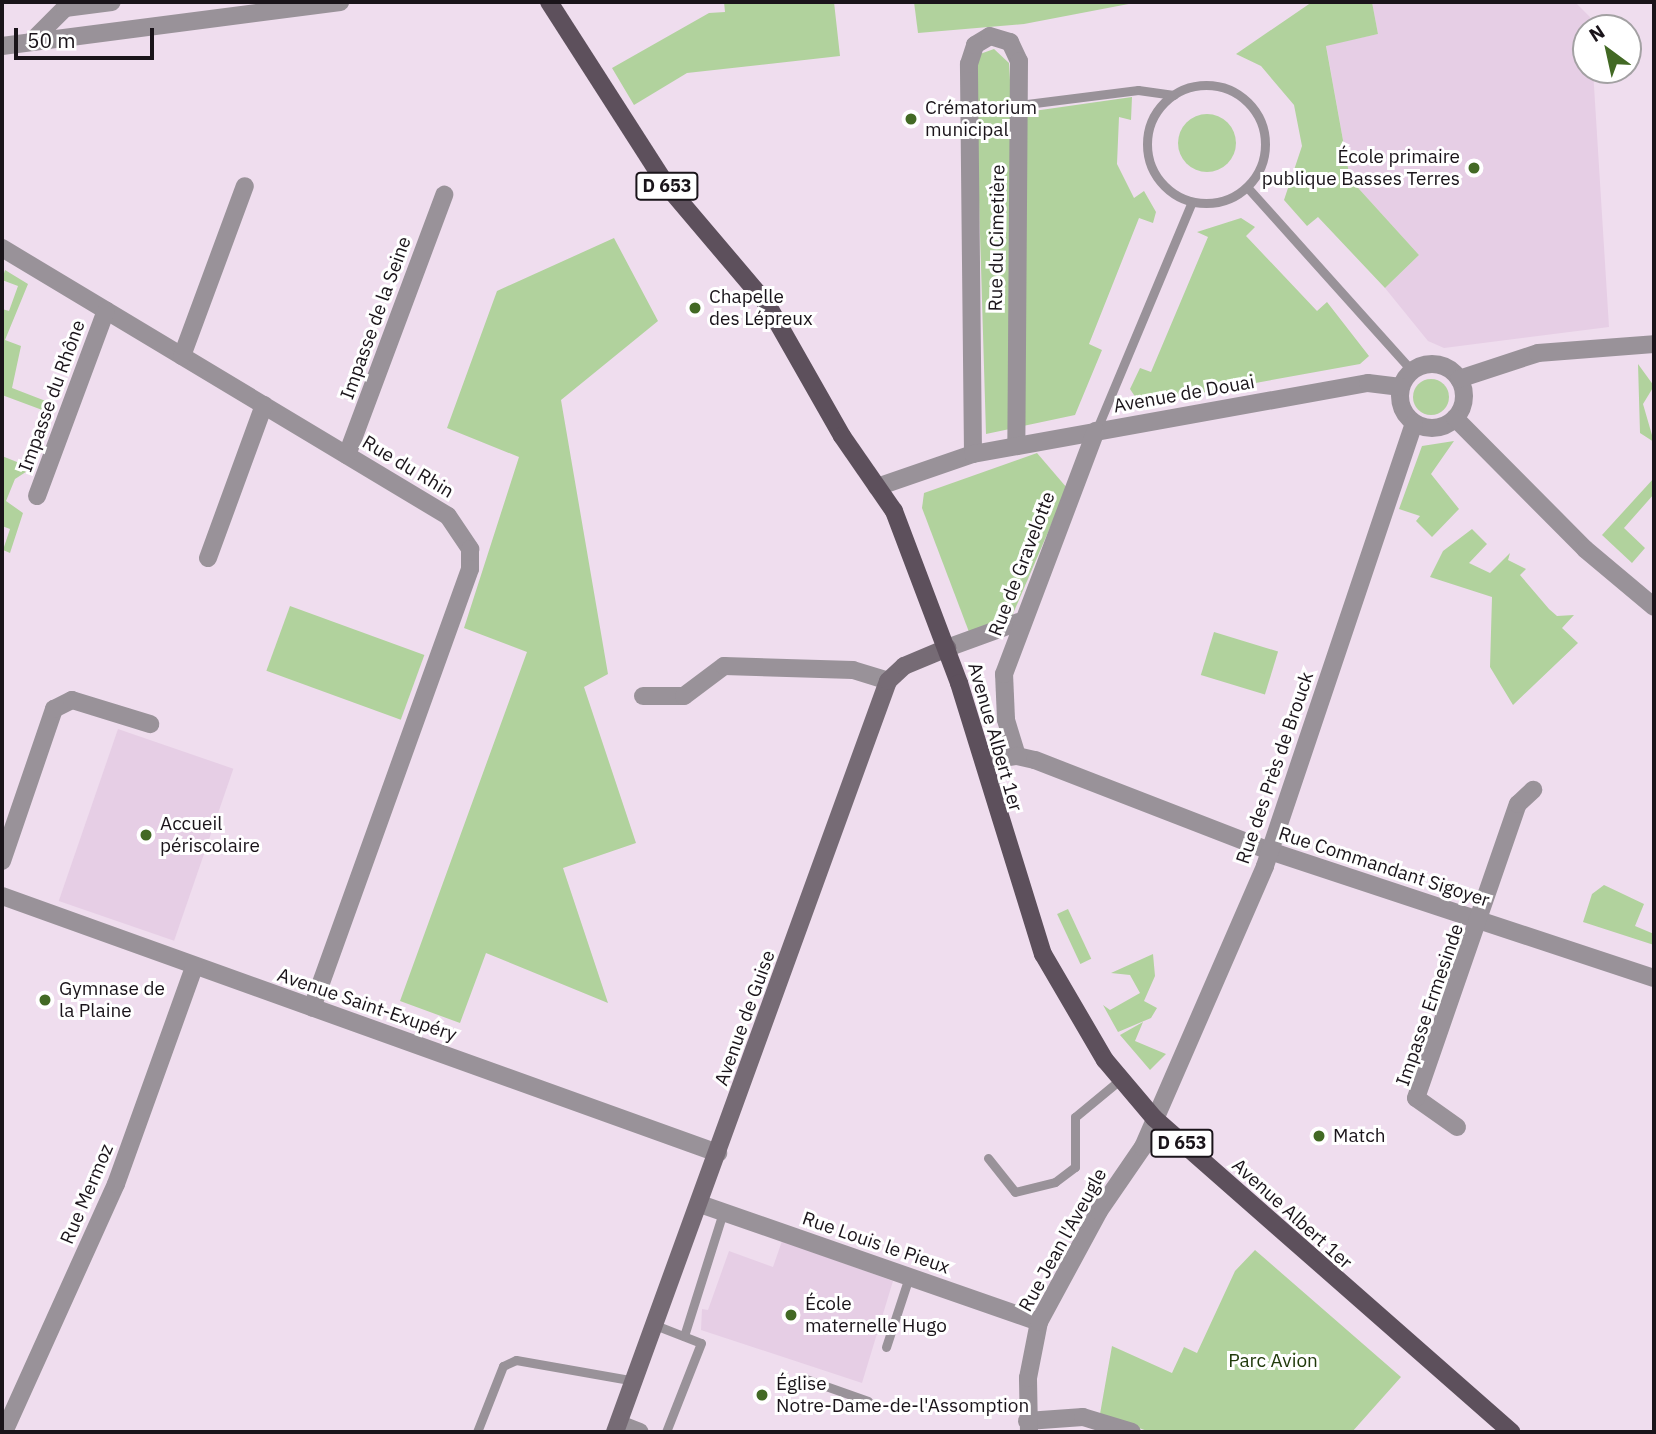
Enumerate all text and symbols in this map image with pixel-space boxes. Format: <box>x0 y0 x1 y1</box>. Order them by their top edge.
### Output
scale bar <box>18 14 158 58</box>
north arrow <box>1572 14 1642 84</box>
text: N <box>1584 19 1609 47</box>
text: 50 m <box>27 26 76 54</box>
place label: Crématorium municipal <box>925 97 1037 141</box>
marker: Crématorium municipal <box>903 111 919 127</box>
place label: École primaire publique Basses Terres <box>1262 146 1460 190</box>
marker: École primaire publique Basses Terres <box>1466 160 1482 176</box>
street label: Rue du Cimetière <box>984 164 1010 312</box>
road number: D 653 <box>634 172 700 201</box>
street label: Impasse de la Seine <box>336 233 416 403</box>
place label: Chapelle des Lépreux <box>709 286 813 330</box>
marker: Chapelle des Lépreux <box>687 300 703 316</box>
street label: Impasse du Rhône <box>14 317 90 475</box>
street label: Avenue de Douai <box>1112 370 1256 418</box>
street label: Rue du Rhin <box>358 431 458 503</box>
street label: Rue de Gravelotte <box>984 489 1060 639</box>
street label: Avenue Albert 1er <box>963 660 1027 814</box>
street label: Rue des Près de Brouck <box>1231 669 1319 867</box>
place label: Accueil périscolaire <box>160 813 260 857</box>
street label: Rue Commandant Sigoyer <box>1276 822 1492 912</box>
marker: Accueil périscolaire <box>138 827 154 843</box>
street label: Impasse Ermesinde <box>1392 921 1468 1089</box>
street label: Avenue de Guise <box>710 947 780 1089</box>
street label: Avenue Saint-Exupéry <box>274 964 460 1046</box>
place label: Gymnase de la Plaine <box>59 978 165 1022</box>
marker: Gymnase de la Plaine <box>37 992 53 1008</box>
place label: Match <box>1333 1125 1386 1147</box>
road number: D 653 <box>1149 1128 1215 1158</box>
marker: Match <box>1311 1128 1327 1144</box>
street label: Rue Mermoz <box>56 1140 118 1248</box>
street label: Avenue Albert 1er <box>1227 1154 1357 1274</box>
street label: Rue Jean l'Aveugle <box>1014 1164 1112 1316</box>
street label: Rue Louis le Pieux <box>799 1207 953 1279</box>
place label: École maternelle Hugo <box>805 1293 947 1337</box>
marker: École maternelle Hugo <box>783 1307 799 1323</box>
park label: Parc Avion <box>1228 1350 1318 1372</box>
place label: Église Notre-Dame-de-l'Assomption <box>776 1373 1029 1417</box>
marker: Église Notre-Dame-de-l'Assomption <box>754 1387 770 1403</box>

